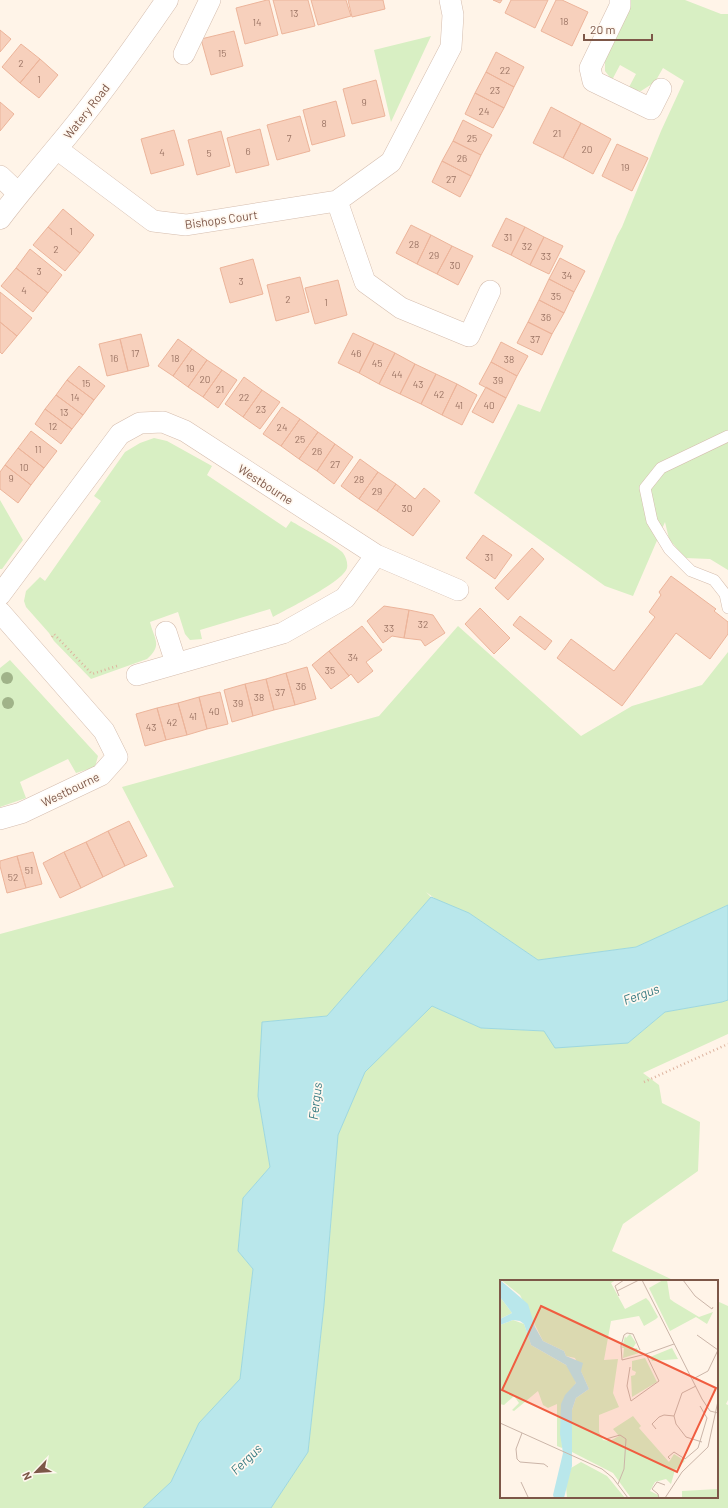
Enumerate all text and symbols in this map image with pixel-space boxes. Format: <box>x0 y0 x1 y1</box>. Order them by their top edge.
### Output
house number: 13 <box>290 7 298 19</box>
house number: 18 <box>560 15 568 27</box>
house number: 14 <box>252 16 262 28</box>
scale bar <box>584 16 652 42</box>
text: 20 m <box>590 22 616 36</box>
house number: 15 <box>218 47 226 59</box>
house number: 2 <box>18 57 24 69</box>
house number: 22 <box>500 64 510 76</box>
house number: 1 <box>37 73 41 85</box>
street label: Watery Road <box>60 81 112 141</box>
house number: 23 <box>490 84 500 96</box>
house number: 9 <box>361 96 367 108</box>
house number: 24 <box>479 105 489 117</box>
house number: 8 <box>321 117 327 129</box>
house number: 21 <box>553 127 561 139</box>
house number: 7 <box>287 132 292 144</box>
house number: 25 <box>467 132 477 144</box>
house number: 20 <box>581 143 593 155</box>
house number: 6 <box>245 145 251 157</box>
house number: 4 <box>159 146 165 158</box>
house number: 5 <box>206 147 212 159</box>
house number: 26 <box>457 152 467 164</box>
house number: 19 <box>621 161 629 173</box>
house number: 27 <box>446 173 456 185</box>
street label: Bishops Court <box>184 207 258 231</box>
house number: 1 <box>69 225 73 237</box>
house number: 31 <box>504 231 512 243</box>
house number: 28 <box>409 238 419 250</box>
house number: 32 <box>522 240 532 252</box>
house number: 2 <box>53 243 59 255</box>
house number: 29 <box>429 249 439 261</box>
house number: 33 <box>541 250 551 262</box>
house number: 30 <box>450 259 460 271</box>
house number: 3 <box>36 265 42 277</box>
house number: 34 <box>562 269 572 281</box>
house number: 3 <box>238 275 244 287</box>
house number: 4 <box>21 284 27 296</box>
house number: 35 <box>551 290 561 302</box>
house number: 2 <box>285 293 291 305</box>
house number: 1 <box>324 296 328 308</box>
house number: 36 <box>541 311 551 323</box>
house number: 37 <box>530 333 540 345</box>
house number: 17 <box>131 347 139 359</box>
house number: 46 <box>351 347 361 359</box>
house number: 16 <box>110 352 118 364</box>
house number: 18 <box>171 352 179 364</box>
house number: 38 <box>504 353 514 365</box>
house number: 45 <box>372 357 382 369</box>
house number: 19 <box>186 362 194 374</box>
house number: 44 <box>391 368 403 380</box>
house number: 20 <box>199 373 211 385</box>
house number: 39 <box>493 374 503 386</box>
house number: 15 <box>82 377 90 389</box>
house number: 43 <box>413 378 423 390</box>
house number: 21 <box>216 383 224 395</box>
house number: 42 <box>434 388 444 400</box>
house number: 14 <box>70 391 80 403</box>
house number: 22 <box>239 391 249 403</box>
house number: 41 <box>455 399 463 411</box>
house number: 40 <box>483 399 495 411</box>
house number: 23 <box>256 403 266 415</box>
house number: 13 <box>60 406 68 418</box>
house number: 12 <box>49 420 57 432</box>
house number: 24 <box>277 421 287 433</box>
house number: 25 <box>295 433 305 445</box>
house number: 11 <box>34 443 42 455</box>
house number: 26 <box>312 445 322 457</box>
house number: 27 <box>330 458 340 470</box>
house number: 10 <box>19 461 29 473</box>
street label: Westbourne <box>236 461 296 507</box>
house number: 9 <box>8 472 14 484</box>
house number: 28 <box>354 473 364 485</box>
house number: 29 <box>372 485 382 497</box>
house number: 30 <box>402 502 412 514</box>
house number: 31 <box>485 551 493 563</box>
house number: 32 <box>418 618 428 630</box>
house number: 33 <box>384 622 394 634</box>
house number: 34 <box>348 651 358 663</box>
house number: 35 <box>325 664 335 676</box>
house number: 36 <box>296 680 306 692</box>
house number: 37 <box>275 686 285 698</box>
house number: 38 <box>254 691 264 703</box>
house number: 39 <box>233 697 243 709</box>
house number: 40 <box>208 705 220 717</box>
house number: 41 <box>189 710 197 722</box>
house number: 42 <box>167 716 177 728</box>
house number: 43 <box>146 721 156 733</box>
street label: Westbourne <box>39 769 101 809</box>
house number: 51 <box>25 864 33 876</box>
house number: 52 <box>8 871 18 883</box>
water label: Fergus <box>621 980 661 1008</box>
water label: Fergus <box>305 1081 325 1121</box>
inset map <box>500 1280 718 1498</box>
water label: Fergus <box>227 1440 265 1478</box>
north arrow <box>16 1452 56 1492</box>
text: N <box>19 1470 34 1483</box>

